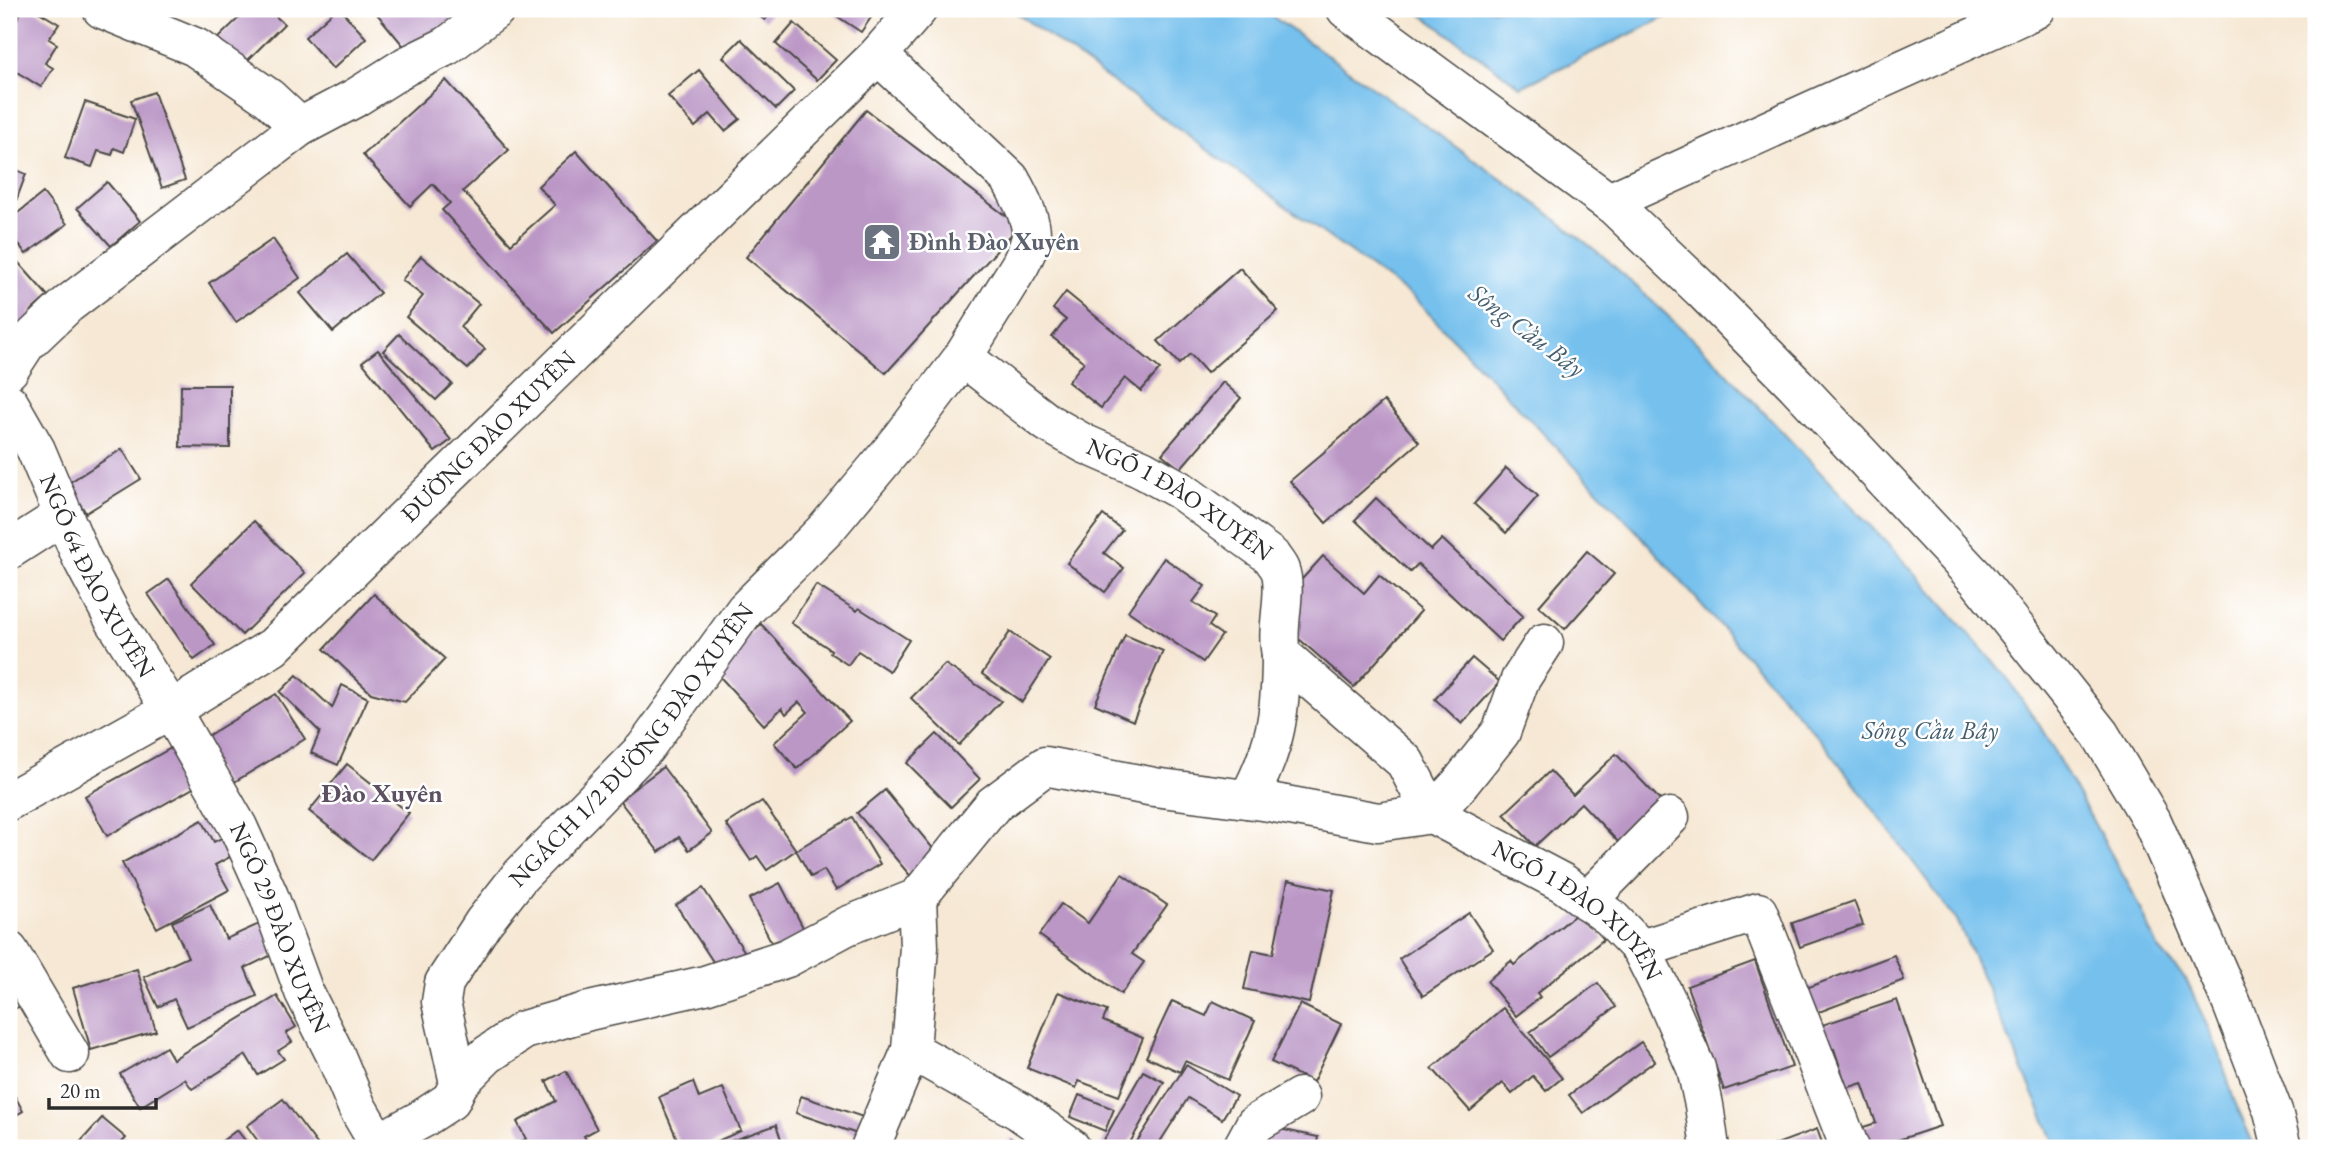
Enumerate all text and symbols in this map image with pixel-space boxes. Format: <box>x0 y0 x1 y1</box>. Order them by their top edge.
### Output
temple icon: Đình Đào Xuyên <box>861 221 903 263</box>
place label: Đình Đào Xuyên <box>909 226 1080 258</box>
water label: Sông Cầu Bây <box>1462 275 1592 385</box>
street label: ĐƯỜNG ĐÀO XUYÊN <box>394 343 582 528</box>
street label: NGÕ 1 ĐÀO XUYÊN <box>1082 431 1279 567</box>
street label: NGÕ 64 ĐÀO XUYÊN <box>33 469 162 683</box>
street label: NGÁCH 1/2 ĐƯỜNG ĐÀO XUYÊN <box>502 596 760 893</box>
water label: Sông Cầu Bây <box>1861 713 1999 747</box>
district label: Đào Xuyên <box>321 776 443 810</box>
street label: NGÕ 29 ĐÀO XUYÊN <box>223 817 338 1038</box>
street label: NGÕ 1 ĐÀO XUYÊN <box>1487 832 1670 985</box>
scale bar <box>49 1066 156 1110</box>
text: 20 m <box>60 1077 101 1104</box>

